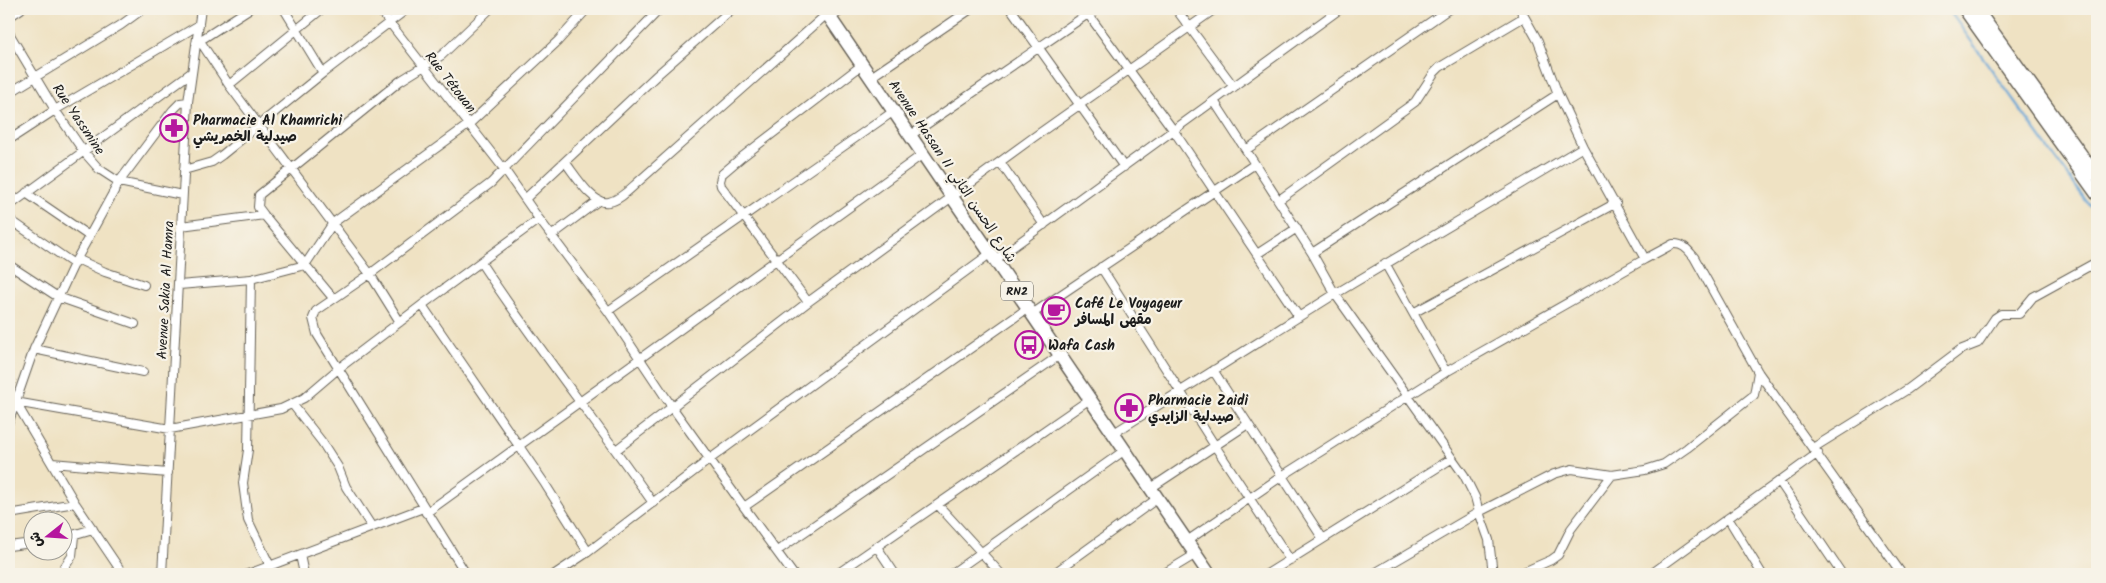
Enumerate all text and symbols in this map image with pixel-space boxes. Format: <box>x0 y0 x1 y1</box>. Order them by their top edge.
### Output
street label: Rue Tétouan <box>419 47 481 118</box>
street label: Avenue Hassan II شارع الحسن الثاني <box>882 76 1022 268</box>
street label: Rue Yassmine <box>46 80 110 160</box>
place label: Pharmacie Al Khamrichi صيدلية الخمريشي <box>193 110 342 149</box>
pharmacy icon: Pharmacie Al Khamrichi صيدلية الخمريشي <box>159 113 189 143</box>
street label: Avenue Sakia Al Hamra <box>151 220 181 360</box>
road number: RN2 <box>1001 282 1033 300</box>
place label: Café Le Voyageur مقهى المسافر <box>1073 293 1183 331</box>
cafe icon: Café Le Voyageur مقهى المسافر <box>1041 296 1071 326</box>
bus stop icon: Wafa Cash <box>1014 330 1044 360</box>
place label: Wafa Cash <box>1048 335 1115 357</box>
place label: Pharmacie Zaidi صيدلية الزايدي <box>1148 390 1248 428</box>
pharmacy icon: Pharmacie Zaidi صيدلية الزايدي <box>1114 393 1144 423</box>
north arrow <box>22 510 72 560</box>
text: ش <box>24 529 49 550</box>

